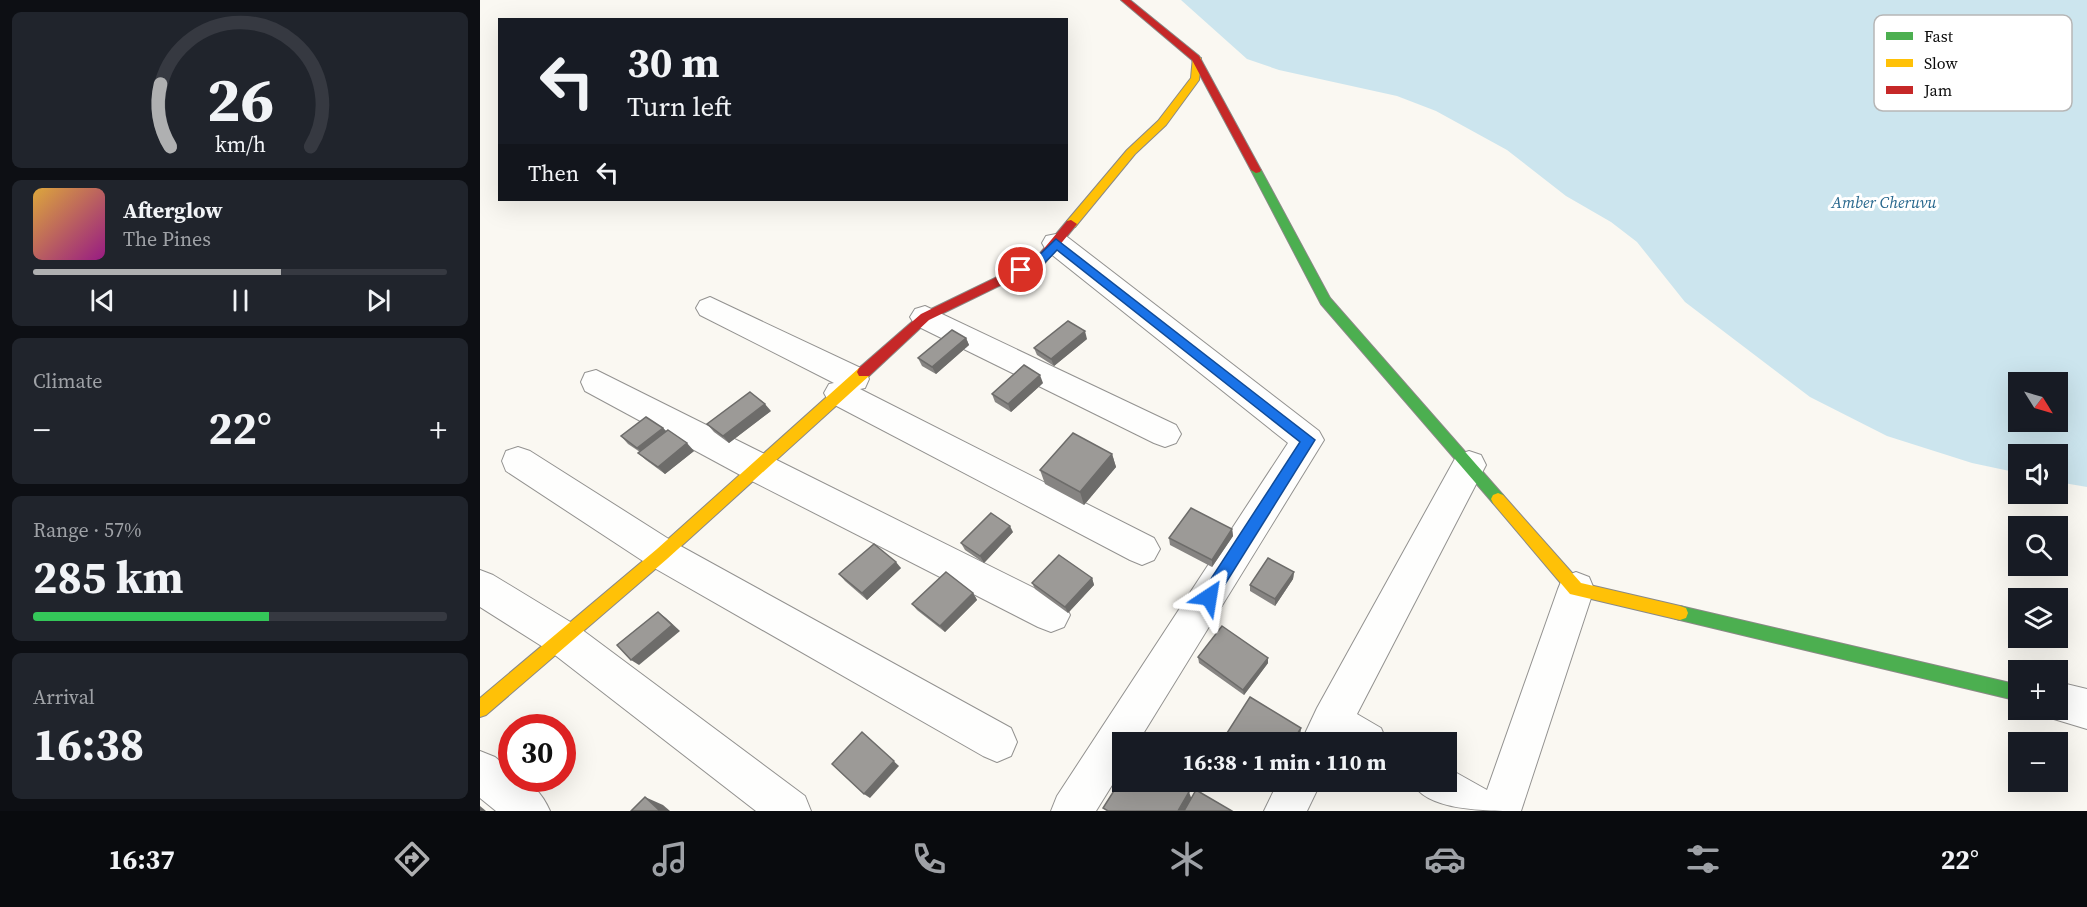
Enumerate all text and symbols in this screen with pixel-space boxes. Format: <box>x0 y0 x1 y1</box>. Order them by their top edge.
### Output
legend <box>1874 15 2072 111</box>
text: Fast <box>1924 25 1954 47</box>
text: 30 m <box>627 33 720 91</box>
icon: left <box>528 42 606 120</box>
text: Slow <box>1924 52 1959 74</box>
text: 26 <box>206 56 274 142</box>
text: Jam <box>1923 79 1952 101</box>
text: Turn left <box>627 88 731 125</box>
text: km/h <box>214 130 266 159</box>
icon: left <box>591 156 624 189</box>
text: Then <box>528 158 579 188</box>
water label: Amber Cheruvu <box>1831 191 1937 213</box>
text: Afterglow <box>123 195 223 225</box>
text: The Pines <box>123 225 211 253</box>
pin <box>995 244 1046 295</box>
icon: arrive <box>1004 253 1037 286</box>
icon: previous <box>86 284 119 317</box>
icon: pause <box>224 284 257 317</box>
icon: next <box>362 284 395 317</box>
text: Climate <box>33 367 102 395</box>
north arrow <box>2008 372 2068 432</box>
map controls <box>2008 372 2068 792</box>
text: 22° <box>208 397 272 459</box>
text: − <box>33 407 51 452</box>
text: + <box>429 407 447 452</box>
button: sound <box>2008 444 2068 504</box>
text: Range · 57% <box>33 516 142 544</box>
button: search <box>2008 516 2068 576</box>
text: 285 km <box>33 546 184 608</box>
position arrow <box>1177 565 1241 629</box>
button: layers <box>2008 588 2068 648</box>
button: + <box>2008 660 2068 720</box>
text: Arrival <box>33 683 95 711</box>
text: 16:38 <box>33 713 144 775</box>
speed limit sign: 30 <box>498 714 576 792</box>
button: − <box>2008 732 2068 792</box>
text: 16:38 · 1 min · 110 m <box>1183 747 1386 777</box>
icon: directions <box>391 838 433 880</box>
icon: music <box>649 838 691 880</box>
icon: phone <box>908 838 950 880</box>
icon: climate <box>1166 838 1208 880</box>
icon: car <box>1424 838 1466 880</box>
icon: filters <box>1682 838 1724 880</box>
text: 16:37 <box>108 841 175 878</box>
text: 22° <box>1941 841 1979 878</box>

